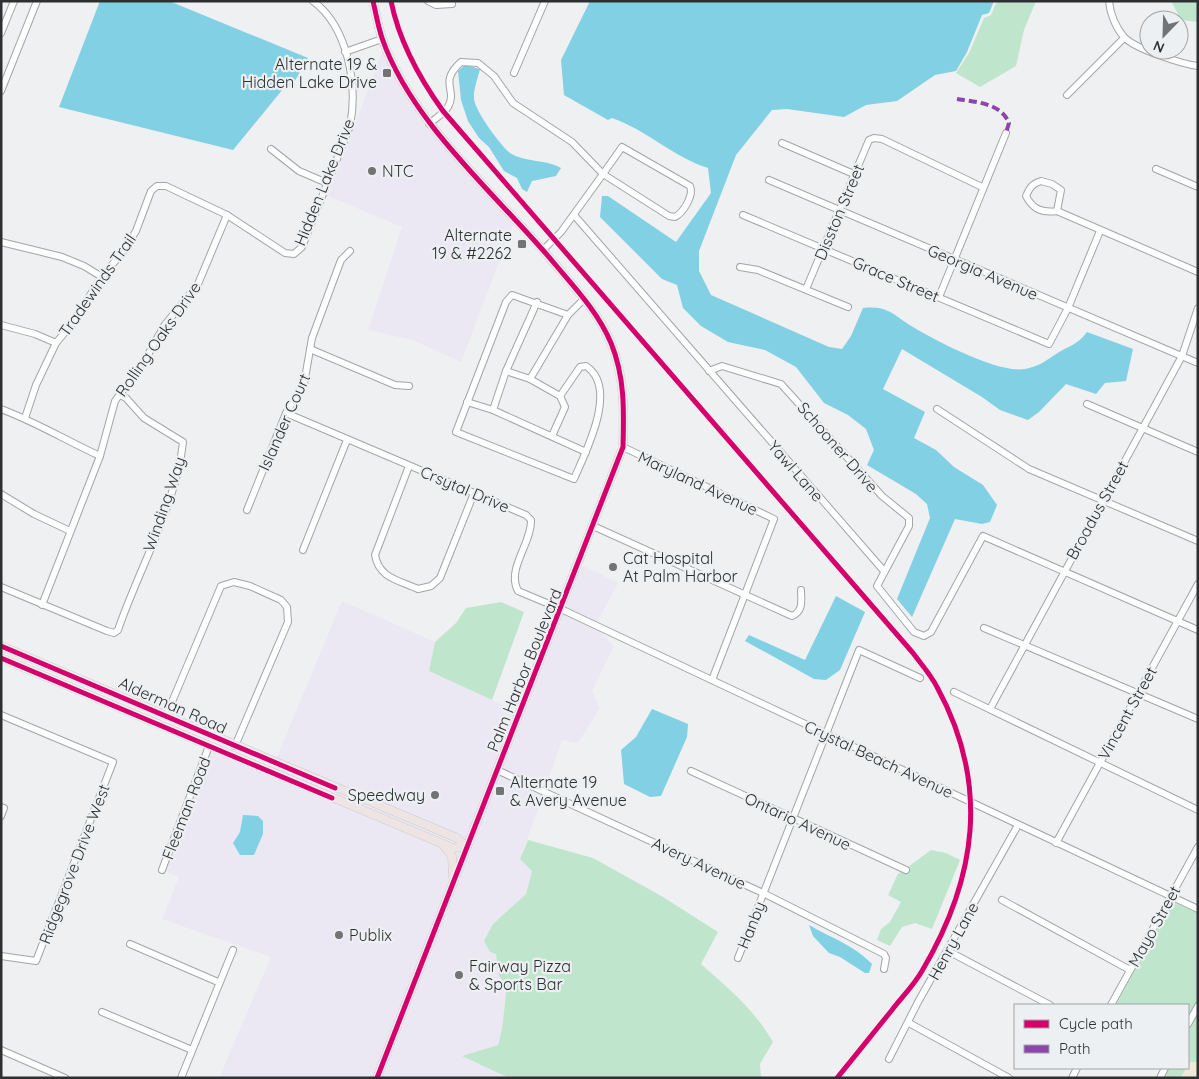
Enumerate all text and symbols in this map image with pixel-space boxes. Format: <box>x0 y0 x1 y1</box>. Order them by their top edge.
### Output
north arrow <box>1139 10 1189 60</box>
text: N <box>1151 37 1167 57</box>
place label: Alternate 19 & Hidden Lake Drive <box>242 54 377 92</box>
marker: Alternate 19 & Hidden Lake Drive <box>381 67 393 79</box>
street label: Hidden Lake Drive <box>289 116 359 248</box>
place label: NTC <box>382 161 413 181</box>
street label: Disston Street <box>810 161 868 263</box>
marker: NTC <box>366 165 378 177</box>
place label: Alternate 19 & #2262 <box>432 225 512 263</box>
street label: Tradewinds Trail <box>54 230 140 340</box>
marker: Alternate 19 & #2262 <box>516 238 528 250</box>
street label: Georgia Avenue <box>925 240 1041 304</box>
street label: Grace Street <box>850 252 942 306</box>
street label: Rolling Oaks Drive <box>111 278 205 400</box>
street label: Islander Court <box>254 370 314 474</box>
street label: Schooner Drive <box>793 398 883 496</box>
street label: Yawl Lane <box>764 436 828 506</box>
street label: Maryland Avenue <box>635 447 761 519</box>
street label: Winding Way <box>138 454 190 554</box>
street label: Broadus Street <box>1062 457 1132 563</box>
street label: Crsytal Drive <box>417 461 513 517</box>
place label: Cat Hospital At Palm Harbor <box>623 548 738 586</box>
marker: Cat Hospital At Palm Harbor <box>607 561 619 573</box>
street label: Palm Harbor Boulevard <box>482 585 566 755</box>
street label: Vincent Street <box>1093 663 1161 763</box>
street label: Alderman Road <box>116 672 230 738</box>
street label: Crystal Beach Avenue <box>801 716 957 802</box>
street label: Fleeman Road <box>157 754 215 862</box>
place label: Alternate 19 & Avery Avenue <box>510 772 627 810</box>
street label: Ridgegrove Drive West <box>34 781 114 947</box>
place label: Speedway <box>348 785 425 805</box>
marker: Alternate 19 & Avery Avenue <box>494 785 506 797</box>
street label: Ontario Avenue <box>742 788 854 854</box>
marker: Speedway <box>429 789 441 801</box>
street label: Avery Avenue <box>649 832 749 894</box>
street label: Mayo Street <box>1124 882 1184 970</box>
street label: Hanby <box>733 898 769 952</box>
street label: Henry Lane <box>923 899 983 983</box>
place label: Publix <box>349 925 392 945</box>
marker: Publix <box>333 929 345 941</box>
place label: Fairway Pizza & Sports Bar <box>469 956 571 994</box>
marker: Fairway Pizza & Sports Bar <box>453 969 465 981</box>
legend <box>1014 1004 1189 1069</box>
text: Cycle path <box>1059 1014 1133 1033</box>
text: Path <box>1059 1039 1091 1058</box>

